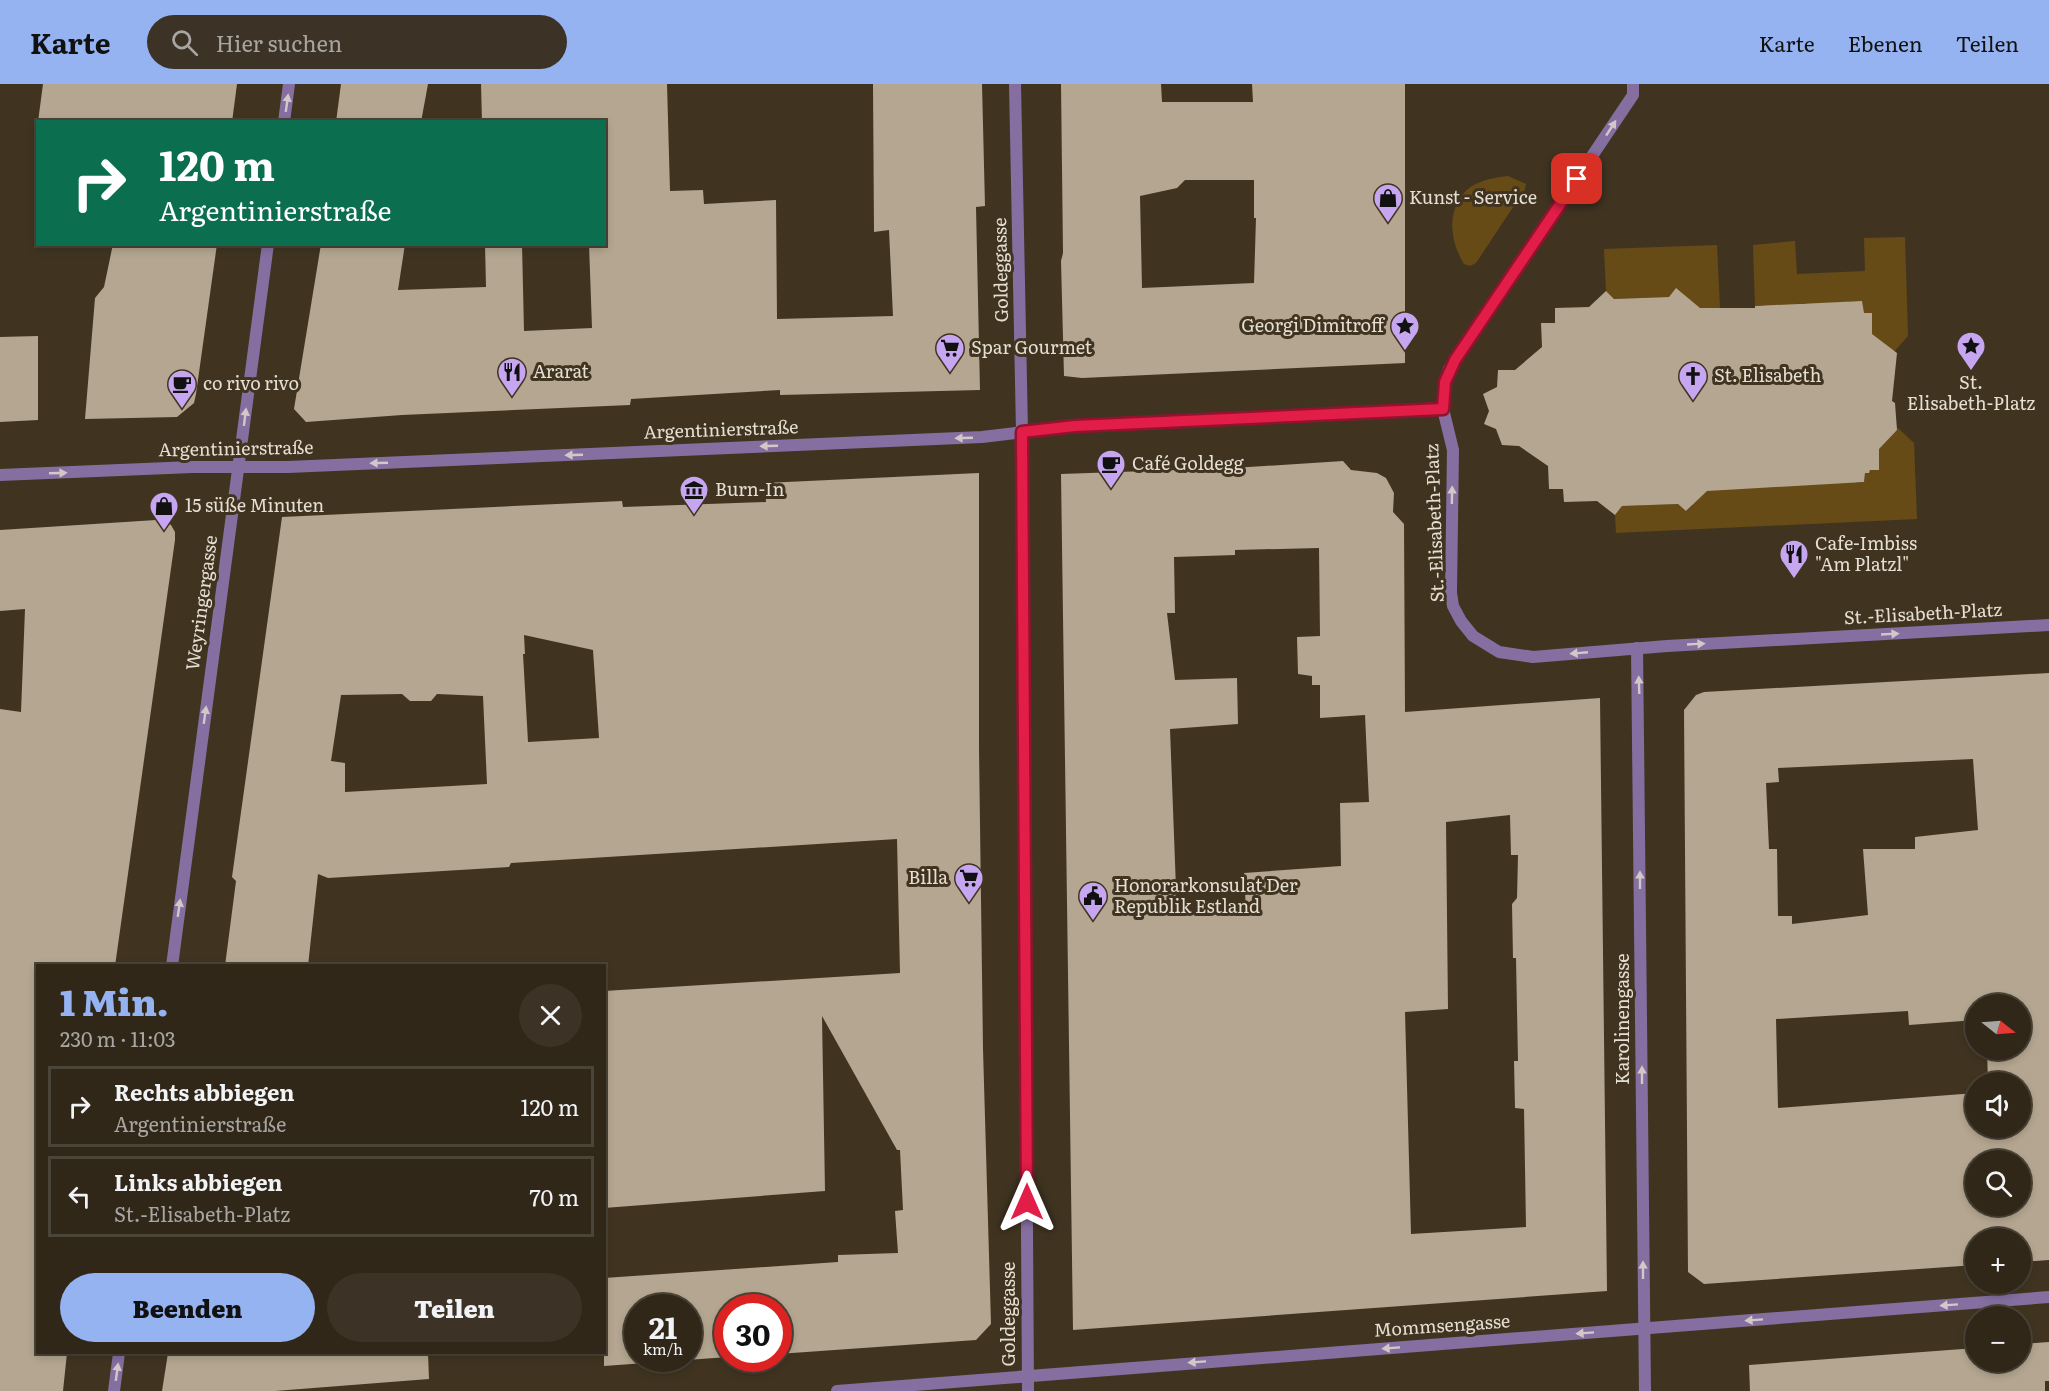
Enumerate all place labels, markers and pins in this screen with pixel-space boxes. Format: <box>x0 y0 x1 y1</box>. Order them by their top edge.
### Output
pin <box>1551 153 1602 204</box>
shop icon: Kunst - Service <box>1372 182 1404 224</box>
place label: Kunst - Service <box>1409 183 1537 210</box>
place icon: Georgi Dimitroff <box>1389 310 1421 352</box>
place label: Georgi Dimitroff <box>1241 311 1386 338</box>
place icon: St. Elisabeth-Platz <box>1955 330 1987 372</box>
supermarket icon: Spar Gourmet <box>934 332 966 374</box>
place label: Spar Gourmet <box>971 333 1093 360</box>
restaurant icon: Ararat <box>496 356 528 398</box>
place label: Ararat <box>533 357 590 384</box>
church icon: St. Elisabeth <box>1677 360 1709 402</box>
place label: St. Elisabeth <box>1714 361 1821 388</box>
cafe icon: co rivo rivo <box>166 368 198 410</box>
place label: St. Elisabeth-Platz <box>1907 368 2035 416</box>
place label: co rivo rivo <box>203 369 299 396</box>
cafe icon: Café Goldegg <box>1095 448 1127 490</box>
place label: Café Goldegg <box>1132 449 1245 476</box>
museum icon: Burn-In <box>678 474 710 516</box>
place label: Burn-In <box>715 475 784 502</box>
shop icon: 15 süße Minuten <box>148 490 180 532</box>
place label: 15 süße Minuten <box>185 491 324 518</box>
place label: Cafe-Imbiss "Am Platzl" <box>1815 529 1917 577</box>
restaurant icon: Cafe-Imbiss "Am Platzl" <box>1778 538 1810 580</box>
supermarket icon: Billa <box>953 862 985 904</box>
place label: Billa <box>908 863 948 890</box>
place label: Honorarkonsulat Der Republik Estland <box>1114 871 1298 919</box>
public building icon: Honorarkonsulat Der Republik Estland <box>1077 880 1109 922</box>

